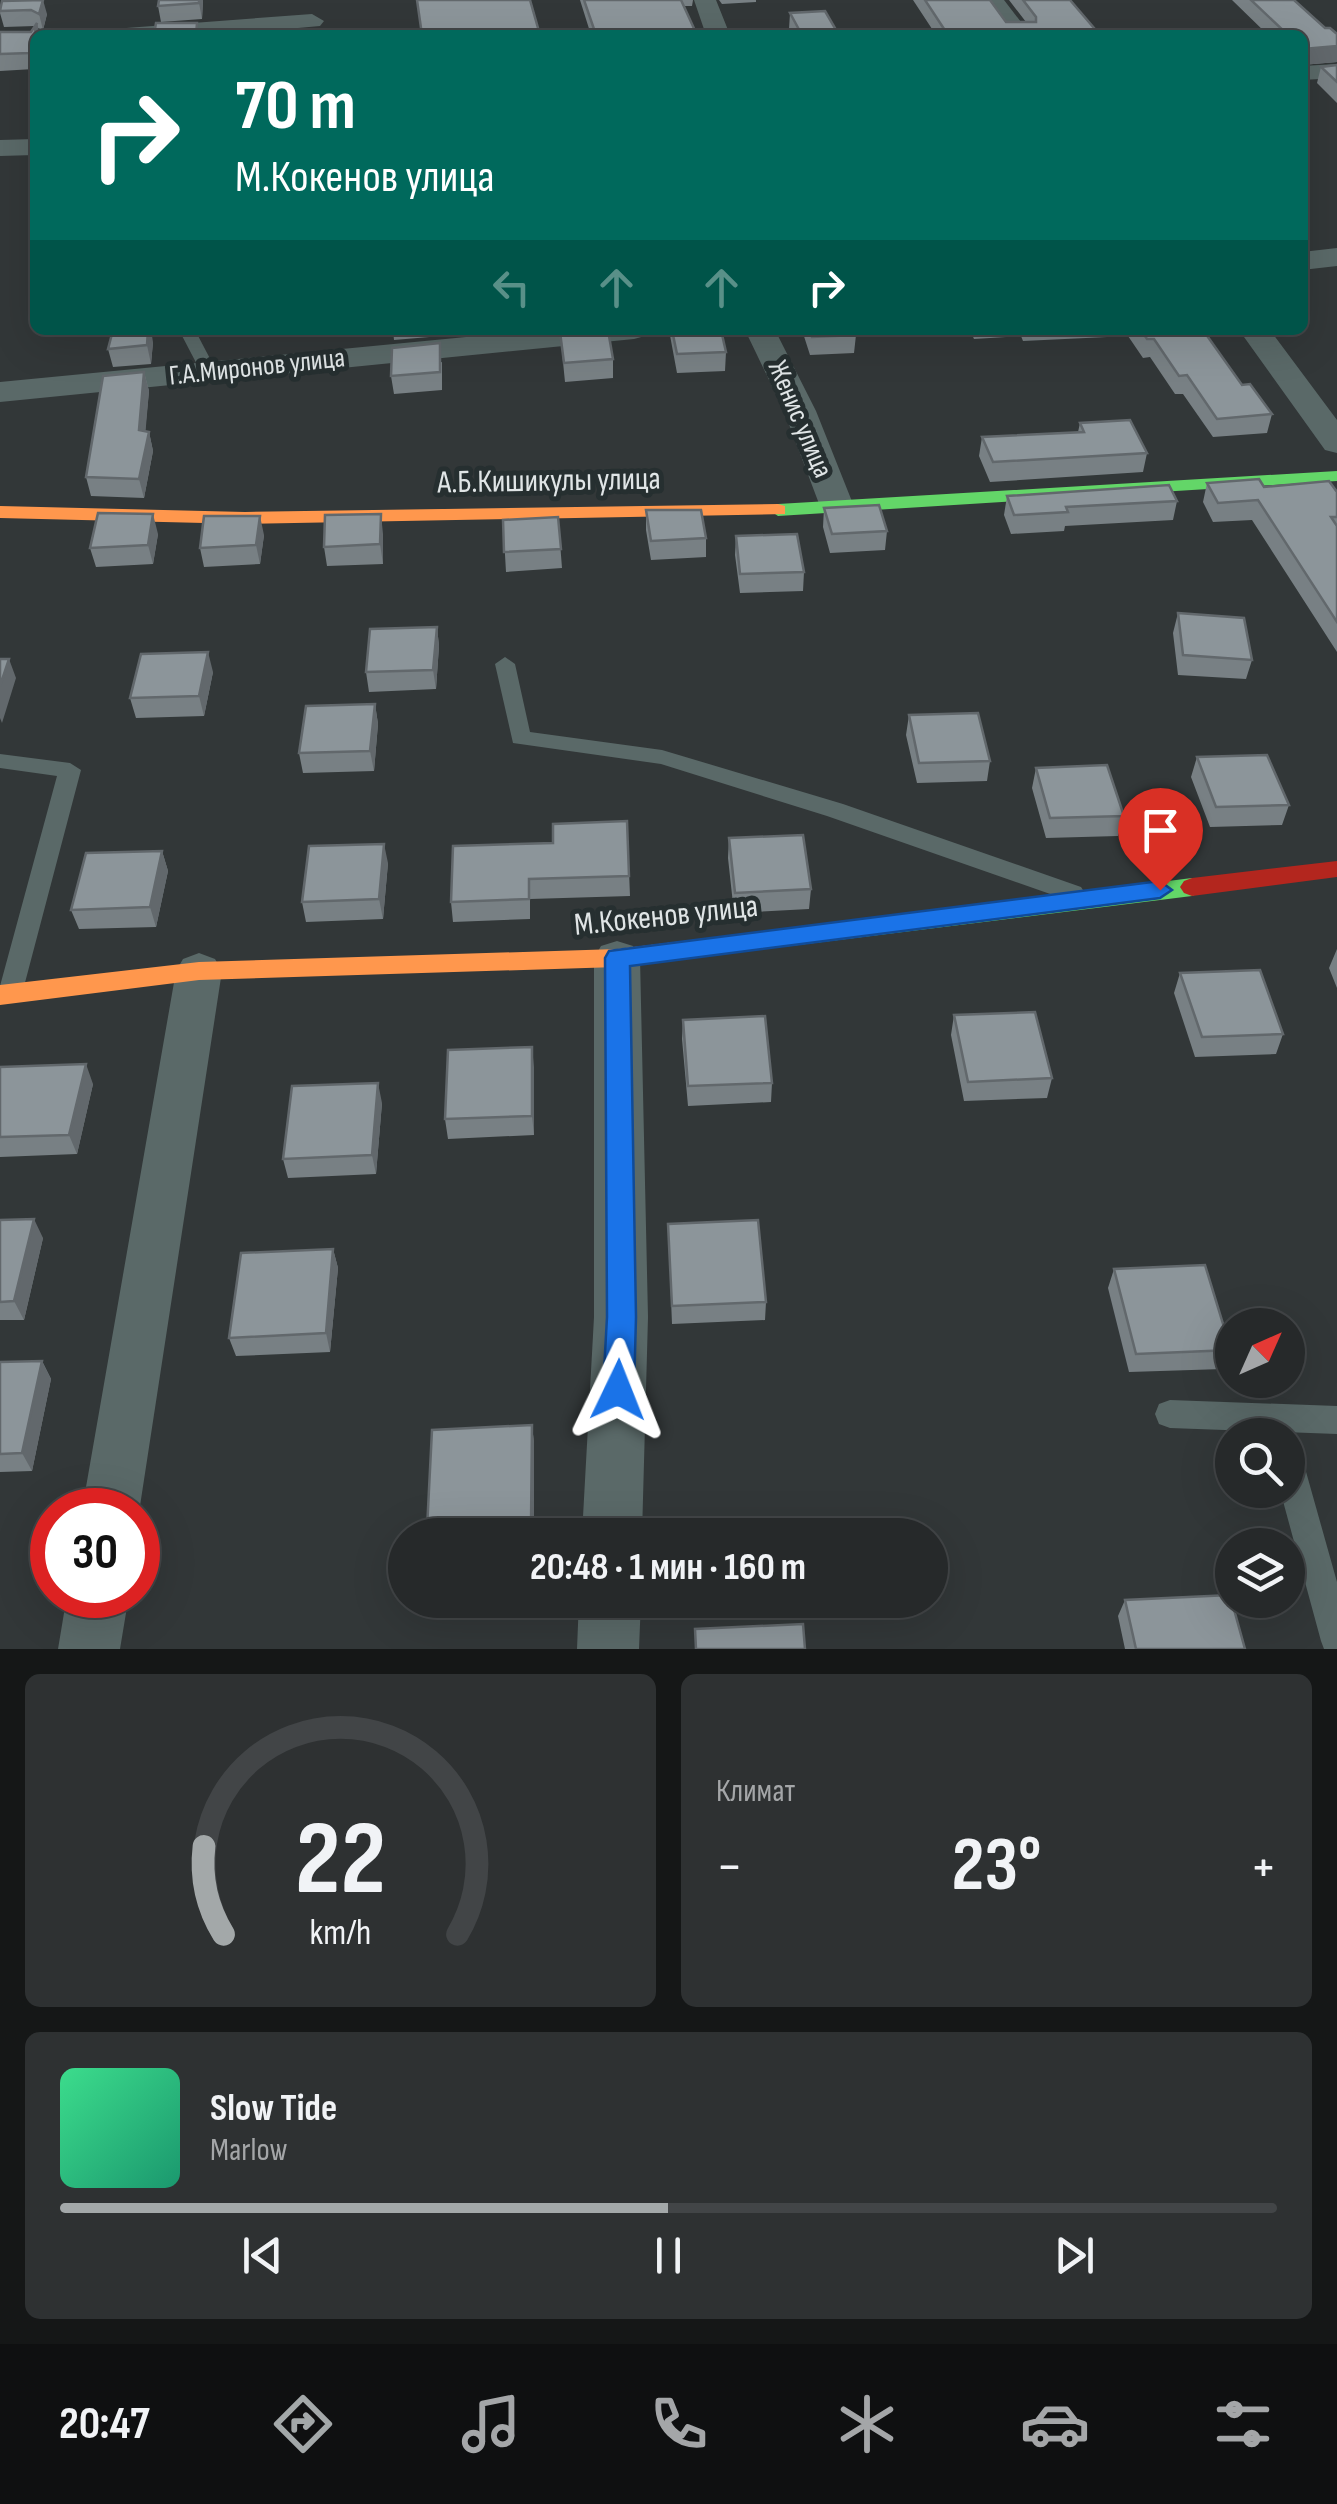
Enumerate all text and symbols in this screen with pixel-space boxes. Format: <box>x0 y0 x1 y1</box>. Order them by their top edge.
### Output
text: 70 m <box>235 65 356 149</box>
icon: right <box>70 70 200 200</box>
text: М.Кокенов улица <box>235 150 495 205</box>
icon: left <box>484 260 539 315</box>
icon: ahead <box>589 260 644 315</box>
icon: ahead <box>694 260 749 315</box>
icon: right <box>799 260 854 315</box>
street label: Г.А.Миронов улица <box>167 341 347 393</box>
street label: Женис улица <box>761 355 839 483</box>
street label: А.Б.Кишикулы улица <box>436 460 661 502</box>
pin <box>1118 788 1203 891</box>
icon: arrive <box>1133 803 1188 858</box>
street label: М.Кокенов улица <box>572 887 760 945</box>
north arrow <box>1215 1308 1305 1398</box>
map controls <box>1215 1308 1305 1618</box>
position arrow <box>566 1338 670 1442</box>
button: search <box>1215 1418 1305 1508</box>
speed limit sign: 30 <box>30 1488 160 1618</box>
button: layers <box>1215 1528 1305 1618</box>
text: 20:48 · 1 мин · 160 m <box>530 1545 806 1590</box>
text: Климат <box>716 1772 795 1811</box>
text: 22 <box>295 1798 386 1923</box>
text: 23° <box>951 1821 1042 1912</box>
text: − <box>716 1834 743 1901</box>
text: + <box>1250 1834 1277 1901</box>
text: km/h <box>310 1912 371 1955</box>
text: Slow Tide <box>210 2086 337 2131</box>
text: Marlow <box>210 2131 288 2170</box>
icon: previous <box>235 2228 290 2283</box>
icon: pause <box>641 2228 696 2283</box>
icon: next <box>1047 2228 1102 2283</box>
icon: directions <box>268 2389 338 2459</box>
icon: music <box>456 2389 526 2459</box>
icon: phone <box>644 2389 714 2459</box>
icon: climate <box>832 2389 902 2459</box>
icon: car <box>1020 2389 1090 2459</box>
icon: filters <box>1208 2389 1278 2459</box>
text: 20:47 <box>59 2397 150 2452</box>

